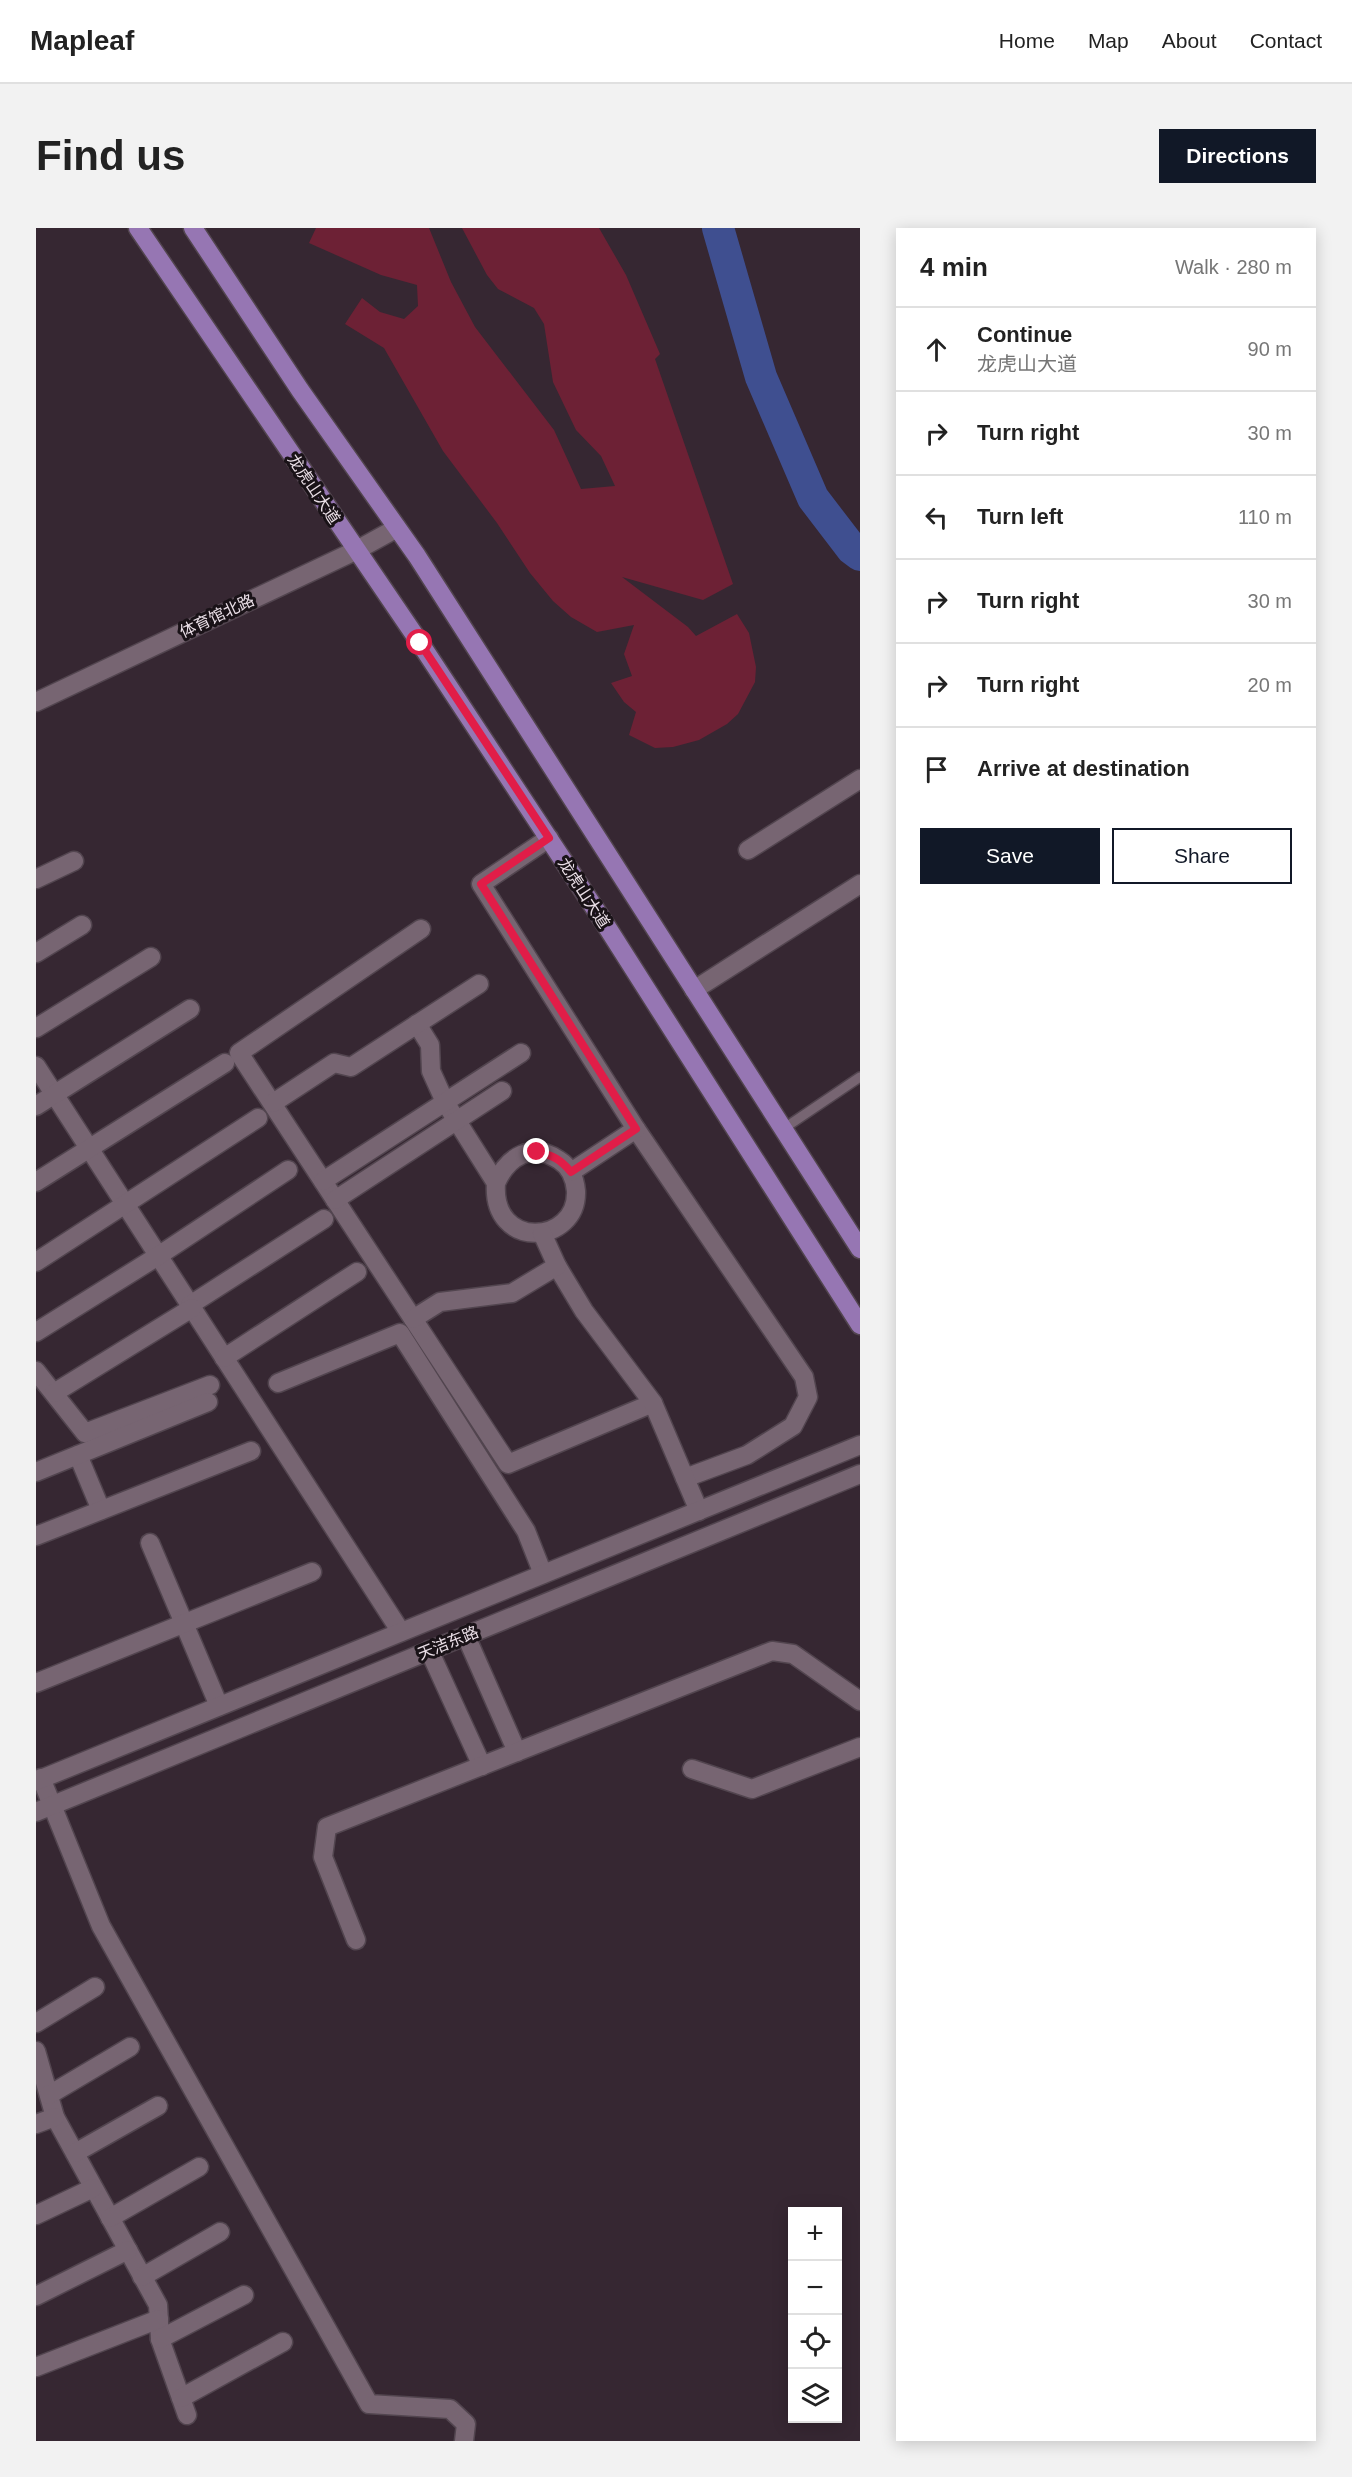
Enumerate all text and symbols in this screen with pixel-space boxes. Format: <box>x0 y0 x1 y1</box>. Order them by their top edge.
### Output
text: Mapleaf <box>30 25 134 56</box>
text: Home <box>999 29 1055 52</box>
text: Map <box>1088 29 1129 52</box>
text: About <box>1162 29 1217 52</box>
text: Contact <box>1250 29 1322 52</box>
button: Directions <box>1159 129 1316 183</box>
text: Find us <box>36 132 185 179</box>
text: 4 min <box>920 252 988 282</box>
text: Walk · 280 m <box>1175 256 1292 278</box>
text: Continue <box>977 322 1072 347</box>
icon: ahead <box>920 333 953 366</box>
text: 90 m <box>1248 338 1292 360</box>
text: 龙虎山大道 <box>977 353 1077 375</box>
icon: right <box>920 417 953 450</box>
text: Turn right <box>977 420 1079 445</box>
text: 30 m <box>1248 422 1292 444</box>
street label: 龙虎山大道 <box>285 451 343 527</box>
icon: left <box>920 501 953 534</box>
text: Turn left <box>977 504 1063 529</box>
text: 110 m <box>1238 506 1292 528</box>
icon: right <box>920 585 953 618</box>
text: Turn right <box>977 588 1079 613</box>
text: 30 m <box>1248 590 1292 612</box>
street label: 体育馆北路 <box>177 591 257 641</box>
route start <box>406 629 432 655</box>
icon: right <box>920 669 953 702</box>
text: Turn right <box>977 672 1079 697</box>
text: 20 m <box>1248 674 1292 696</box>
icon: arrive <box>920 753 953 786</box>
text: Arrive at destination <box>977 756 1190 781</box>
button: Save <box>920 828 1100 884</box>
button: Share <box>1112 828 1292 884</box>
street label: 龙虎山大道 <box>555 855 613 931</box>
route end <box>523 1138 549 1164</box>
street label: 天洁东路 <box>415 1623 481 1663</box>
map controls <box>788 2207 842 2423</box>
button: + <box>788 2207 842 2261</box>
button: − <box>788 2261 842 2315</box>
button: locate <box>788 2315 842 2369</box>
button: layers <box>788 2369 842 2423</box>

